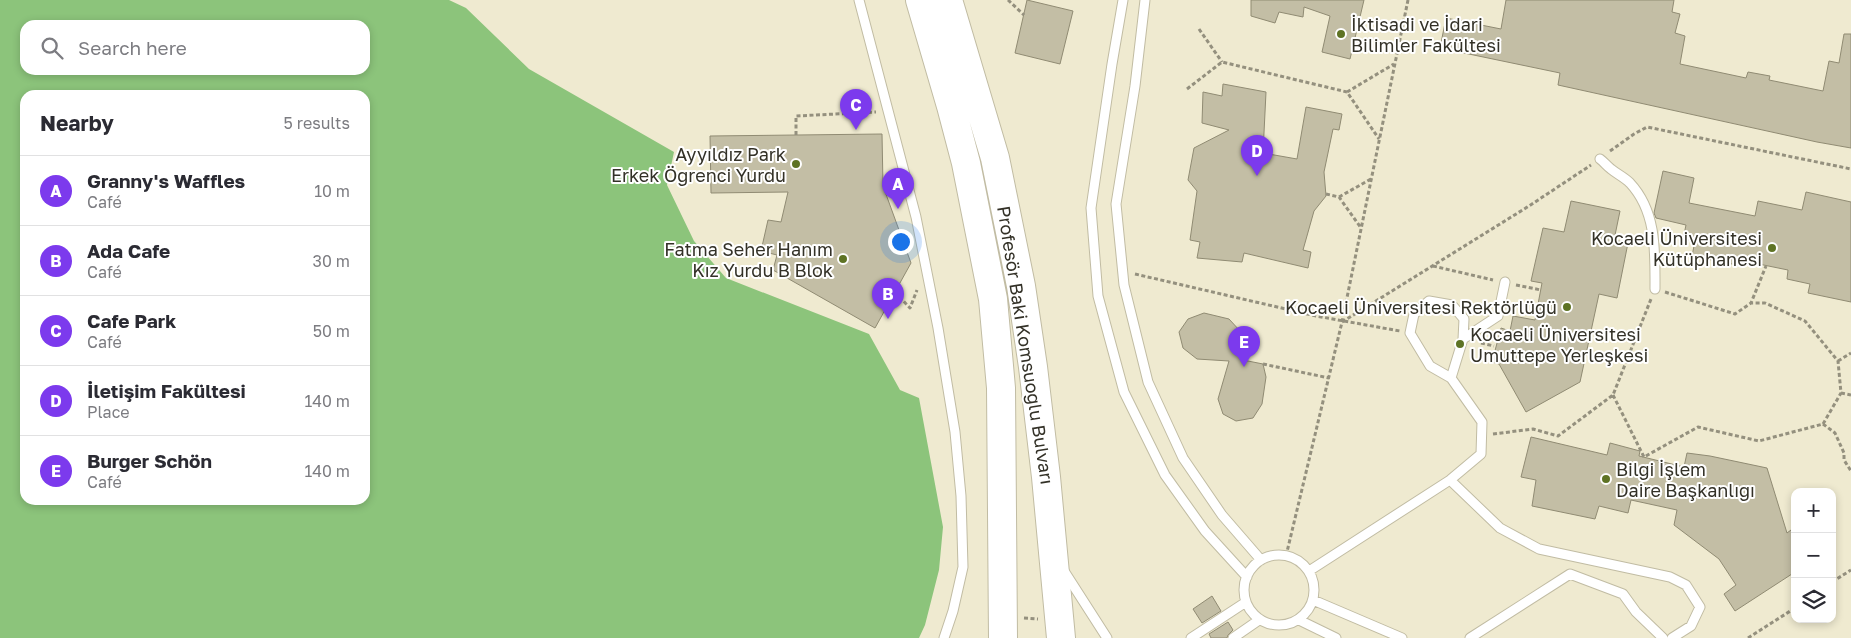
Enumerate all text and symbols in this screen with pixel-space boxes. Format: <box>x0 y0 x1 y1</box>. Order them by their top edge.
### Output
place label: İktisadi ve İdari Bilimler Fakültesi <box>1351 13 1501 56</box>
search box <box>20 20 370 75</box>
marker: İktisadi ve İdari Bilimler Fakültesi <box>1335 28 1347 40</box>
icon: search <box>38 34 66 62</box>
text: Search here <box>78 36 187 59</box>
pin: C <box>840 89 872 130</box>
text: Nearby <box>40 110 114 136</box>
text: 5 results <box>284 113 350 133</box>
pin: D <box>1241 135 1273 176</box>
place label: Ayyıldız Park Erkek Öğrenci Yurdu <box>611 143 786 186</box>
marker: Ayyıldız Park Erkek Öğrenci Yurdu <box>790 158 802 170</box>
pin: A <box>882 168 914 209</box>
text: Granny's Waffles <box>87 169 245 192</box>
text: A <box>50 181 62 201</box>
text: 10 m <box>314 181 350 201</box>
text: Café <box>87 192 122 212</box>
street label: Profesör Baki Komsuoğlu Bulvarı <box>993 204 1059 486</box>
place label: Kocaeli Üniversitesi Kütüphanesi <box>1591 227 1762 270</box>
your location <box>888 229 914 255</box>
place label: Fatma Seher Hanım Kız Yurdu B Blok <box>664 238 833 281</box>
text: Ada Cafe <box>87 239 170 262</box>
marker: Kocaeli Üniversitesi Kütüphanesi <box>1766 242 1778 254</box>
text: B <box>50 251 62 271</box>
text: 30 m <box>313 251 350 271</box>
marker: Fatma Seher Hanım Kız Yurdu B Blok <box>837 253 849 265</box>
text: Café <box>87 262 122 282</box>
pin: B <box>872 278 904 319</box>
place label: Kocaeli Üniversitesi Rektörlüğü <box>1285 296 1557 318</box>
marker: Kocaeli Üniversitesi Rektörlüğü <box>1561 301 1573 313</box>
text: Cafe Park <box>87 309 176 332</box>
text: C <box>50 321 62 341</box>
text: 50 m <box>313 321 350 341</box>
place label: Kocaeli Üniversitesi Umuttepe Yerleşkesi <box>1470 323 1648 366</box>
pin: E <box>1228 326 1260 367</box>
text: Café <box>87 332 122 352</box>
marker: Kocaeli Üniversitesi Umuttepe Yerleşkesi <box>1454 338 1466 350</box>
text: İletişim Fakültesi <box>87 379 246 402</box>
text: D <box>50 391 62 411</box>
text: 140 m <box>304 391 350 411</box>
text: Place <box>87 402 130 422</box>
text: Burger Schön <box>87 449 212 472</box>
place label: Bilgi İşlem Daire Başkanlığı <box>1616 458 1755 501</box>
text: E <box>51 461 61 481</box>
text: 140 m <box>304 461 350 481</box>
text: Café <box>87 472 122 492</box>
marker: Bilgi İşlem Daire Başkanlığı <box>1600 473 1612 485</box>
map controls <box>1791 488 1836 623</box>
button: + <box>1791 488 1836 533</box>
button: − <box>1791 533 1836 578</box>
button: layers <box>1791 578 1836 623</box>

